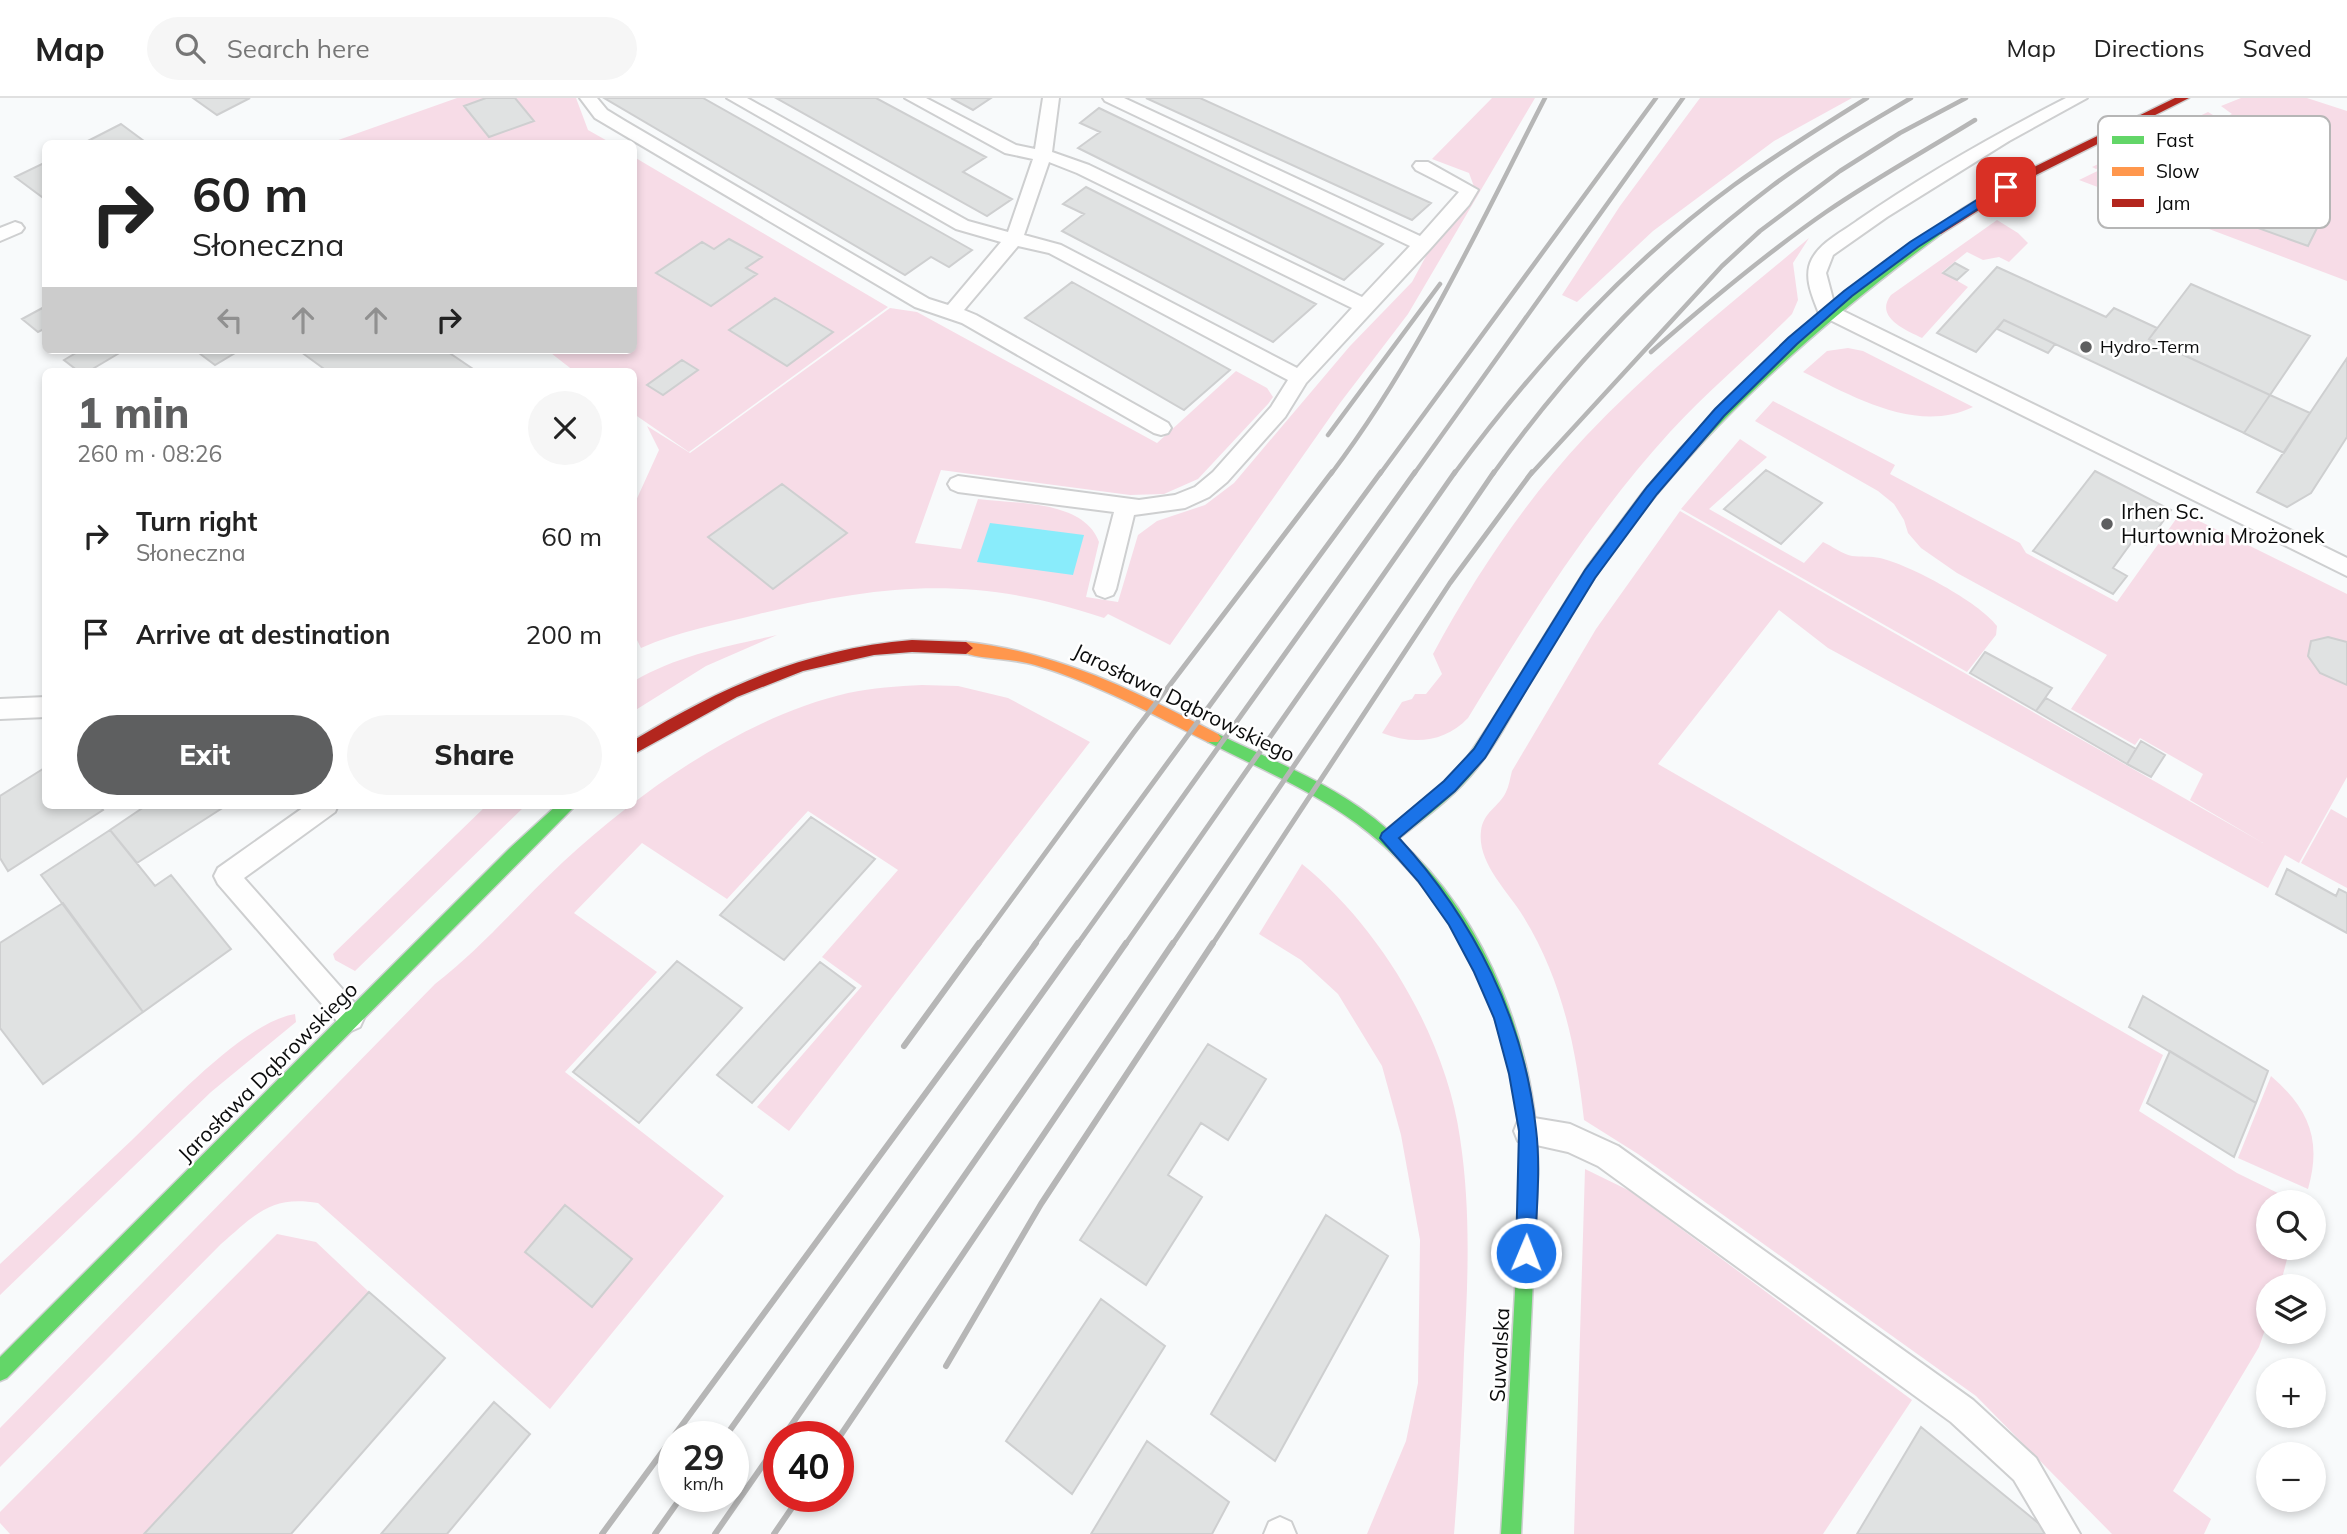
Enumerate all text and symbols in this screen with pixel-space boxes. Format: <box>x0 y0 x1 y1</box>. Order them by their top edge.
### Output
search box <box>147 17 637 80</box>
text: Map <box>35 28 105 69</box>
icon: search <box>171 29 209 67</box>
text: Search here <box>227 32 370 65</box>
text: Map <box>2006 33 2056 63</box>
text: Directions <box>2094 33 2205 63</box>
text: Saved <box>2243 33 2312 63</box>
legend <box>2098 116 2330 228</box>
text: Fast <box>2156 128 2194 152</box>
pin <box>1976 157 2036 217</box>
text: Slow <box>2156 159 2200 183</box>
text: 60 m <box>192 163 308 224</box>
icon: right <box>77 168 168 259</box>
icon: arrive <box>1987 168 2025 206</box>
text: Jam <box>2156 191 2190 215</box>
text: Słoneczna <box>192 224 344 264</box>
icon: left <box>211 301 249 339</box>
icon: ahead <box>284 301 322 339</box>
icon: ahead <box>357 301 395 339</box>
icon: right <box>430 301 468 339</box>
place label: Hydro-Term <box>2100 335 2199 358</box>
marker: Hydro-Term <box>2078 339 2094 355</box>
text: 1 min <box>77 386 190 439</box>
button: close <box>528 391 602 465</box>
text: 260 m · 08:26 <box>77 439 222 468</box>
place label: Irhen Sc. Hurtownia Mrożonek <box>2121 498 2325 548</box>
text: Turn right <box>136 505 257 538</box>
marker: Irhen Sc. Hurtownia Mrożonek <box>2099 516 2115 532</box>
icon: right <box>77 517 115 555</box>
text: 60 m <box>541 520 602 553</box>
text: Słoneczna <box>136 538 246 567</box>
icon: arrive <box>77 615 115 653</box>
text: Arrive at destination <box>136 618 391 651</box>
text: 200 m <box>526 618 602 651</box>
street label: Jarosława Dąbrowskiego <box>1069 637 1300 767</box>
button: Exit <box>77 715 333 795</box>
button: Share <box>347 715 602 795</box>
street label: Jarosława Dąbrowskiego <box>172 976 363 1167</box>
map controls <box>2256 1190 2326 1512</box>
button: search <box>2256 1190 2326 1260</box>
position arrow <box>1489 1216 1563 1290</box>
button: layers <box>2256 1274 2326 1344</box>
street label: Suwalska <box>1484 1307 1514 1403</box>
button: + <box>2256 1358 2326 1428</box>
speed limit sign: 40 <box>763 1421 854 1512</box>
text: 29 <box>682 1435 725 1479</box>
button: − <box>2256 1442 2326 1512</box>
text: km/h <box>683 1472 724 1495</box>

